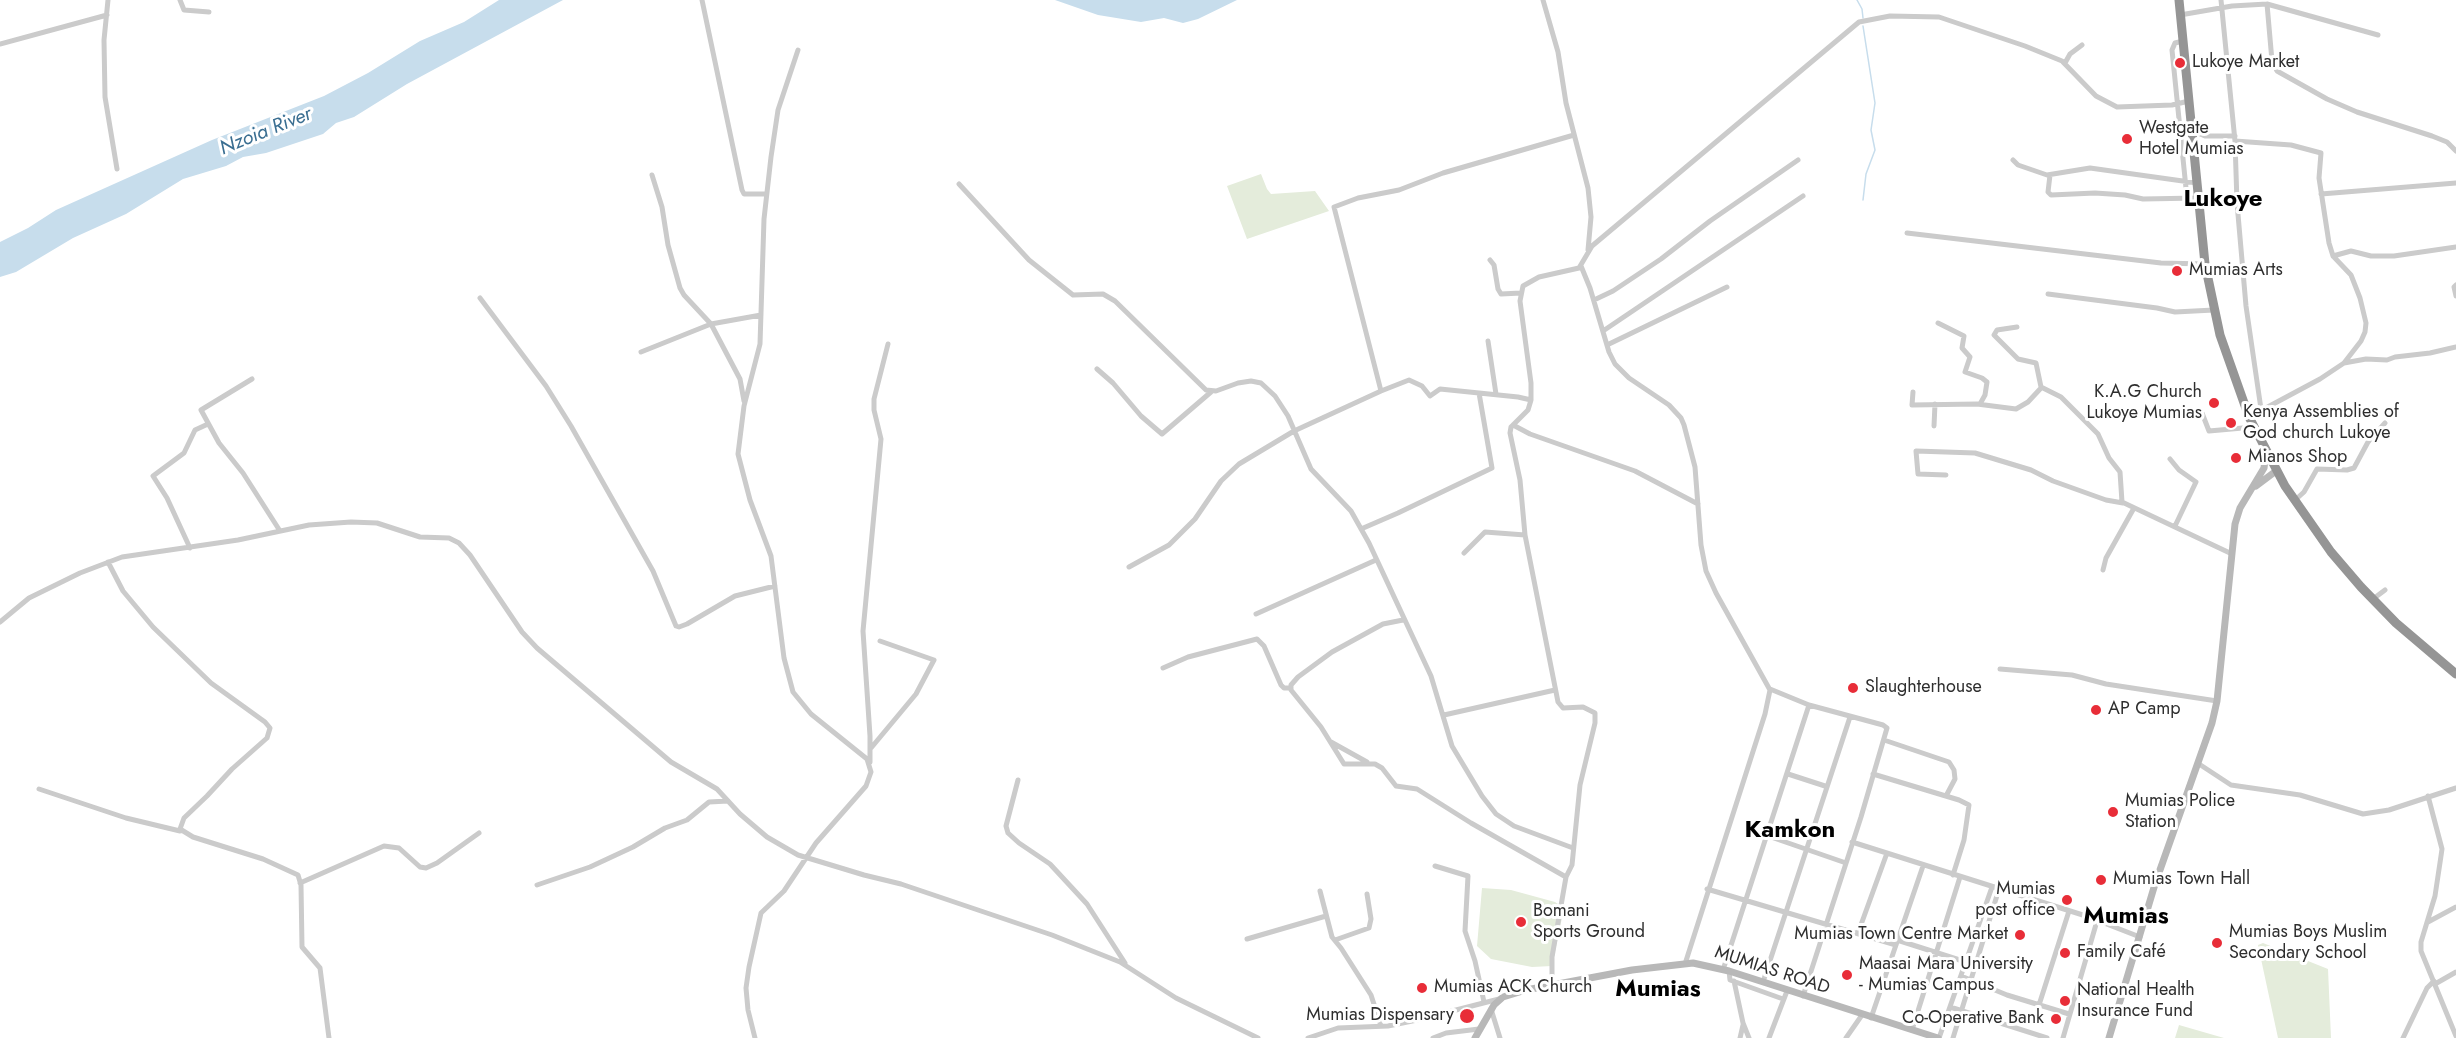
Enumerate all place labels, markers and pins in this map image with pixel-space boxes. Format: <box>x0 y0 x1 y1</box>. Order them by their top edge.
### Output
place label: Lukoye Market <box>2192 52 2299 74</box>
marker: Lukoye Market <box>2173 56 2187 70</box>
place label: Westgate Hotel Mumias <box>2139 118 2243 160</box>
marker: Westgate Hotel Mumias <box>2120 132 2134 146</box>
place label: Mumias Arts <box>2189 260 2283 282</box>
marker: Mumias Arts <box>2170 264 2184 278</box>
place label: K.A.G Church Lukoye Mumias <box>2087 382 2202 424</box>
marker: K.A.G Church Lukoye Mumias <box>2207 396 2221 410</box>
place label: Kenya Assemblies of God church Lukoye <box>2243 402 2399 444</box>
marker: Kenya Assemblies of God church Lukoye <box>2224 416 2238 430</box>
place label: Mianos Shop <box>2248 447 2347 469</box>
marker: Mianos Shop <box>2229 451 2243 465</box>
place label: Slaughterhouse <box>1865 677 1982 699</box>
marker: Slaughterhouse <box>1846 681 1860 695</box>
place label: AP Camp <box>2108 699 2180 721</box>
marker: AP Camp <box>2089 703 2103 717</box>
place label: Mumias Police Station <box>2125 791 2235 834</box>
marker: Mumias Police Station <box>2106 805 2120 819</box>
place label: Mumias Town Hall <box>2113 869 2250 891</box>
marker: Mumias Town Hall <box>2094 873 2108 887</box>
place label: Mumias post office <box>1975 879 2055 922</box>
marker: Mumias post office <box>2060 893 2074 907</box>
place label: Bomani Sports Ground <box>1533 901 1645 944</box>
marker: Bomani Sports Ground <box>1514 915 1528 929</box>
place label: Mumias Boys Muslim Secondary School <box>2229 922 2387 964</box>
place label: Mumias Town Centre Market <box>1794 924 2008 946</box>
marker: Mumias Town Centre Market <box>2013 928 2027 942</box>
marker: Mumias Boys Muslim Secondary School <box>2210 936 2224 950</box>
place label: Family Café <box>2077 942 2166 964</box>
marker: Family Café <box>2058 946 2072 960</box>
place label: Maasai Mara University - Mumias Campus <box>1859 954 2033 996</box>
marker: Maasai Mara University - Mumias Campus <box>1840 968 1854 982</box>
place label: Mumias ACK Church <box>1434 977 1592 999</box>
place label: National Health Insurance Fund <box>2077 980 2195 1022</box>
marker: Mumias ACK Church <box>1415 981 1429 995</box>
marker: National Health Insurance Fund <box>2058 994 2072 1008</box>
place label: Mumias Dispensary <box>1306 1005 1454 1027</box>
marker: Mumias Dispensary <box>1458 1007 1476 1025</box>
place label: Co-Operative Bank <box>1902 1008 2044 1030</box>
marker: Co-Operative Bank <box>2049 1012 2063 1026</box>

